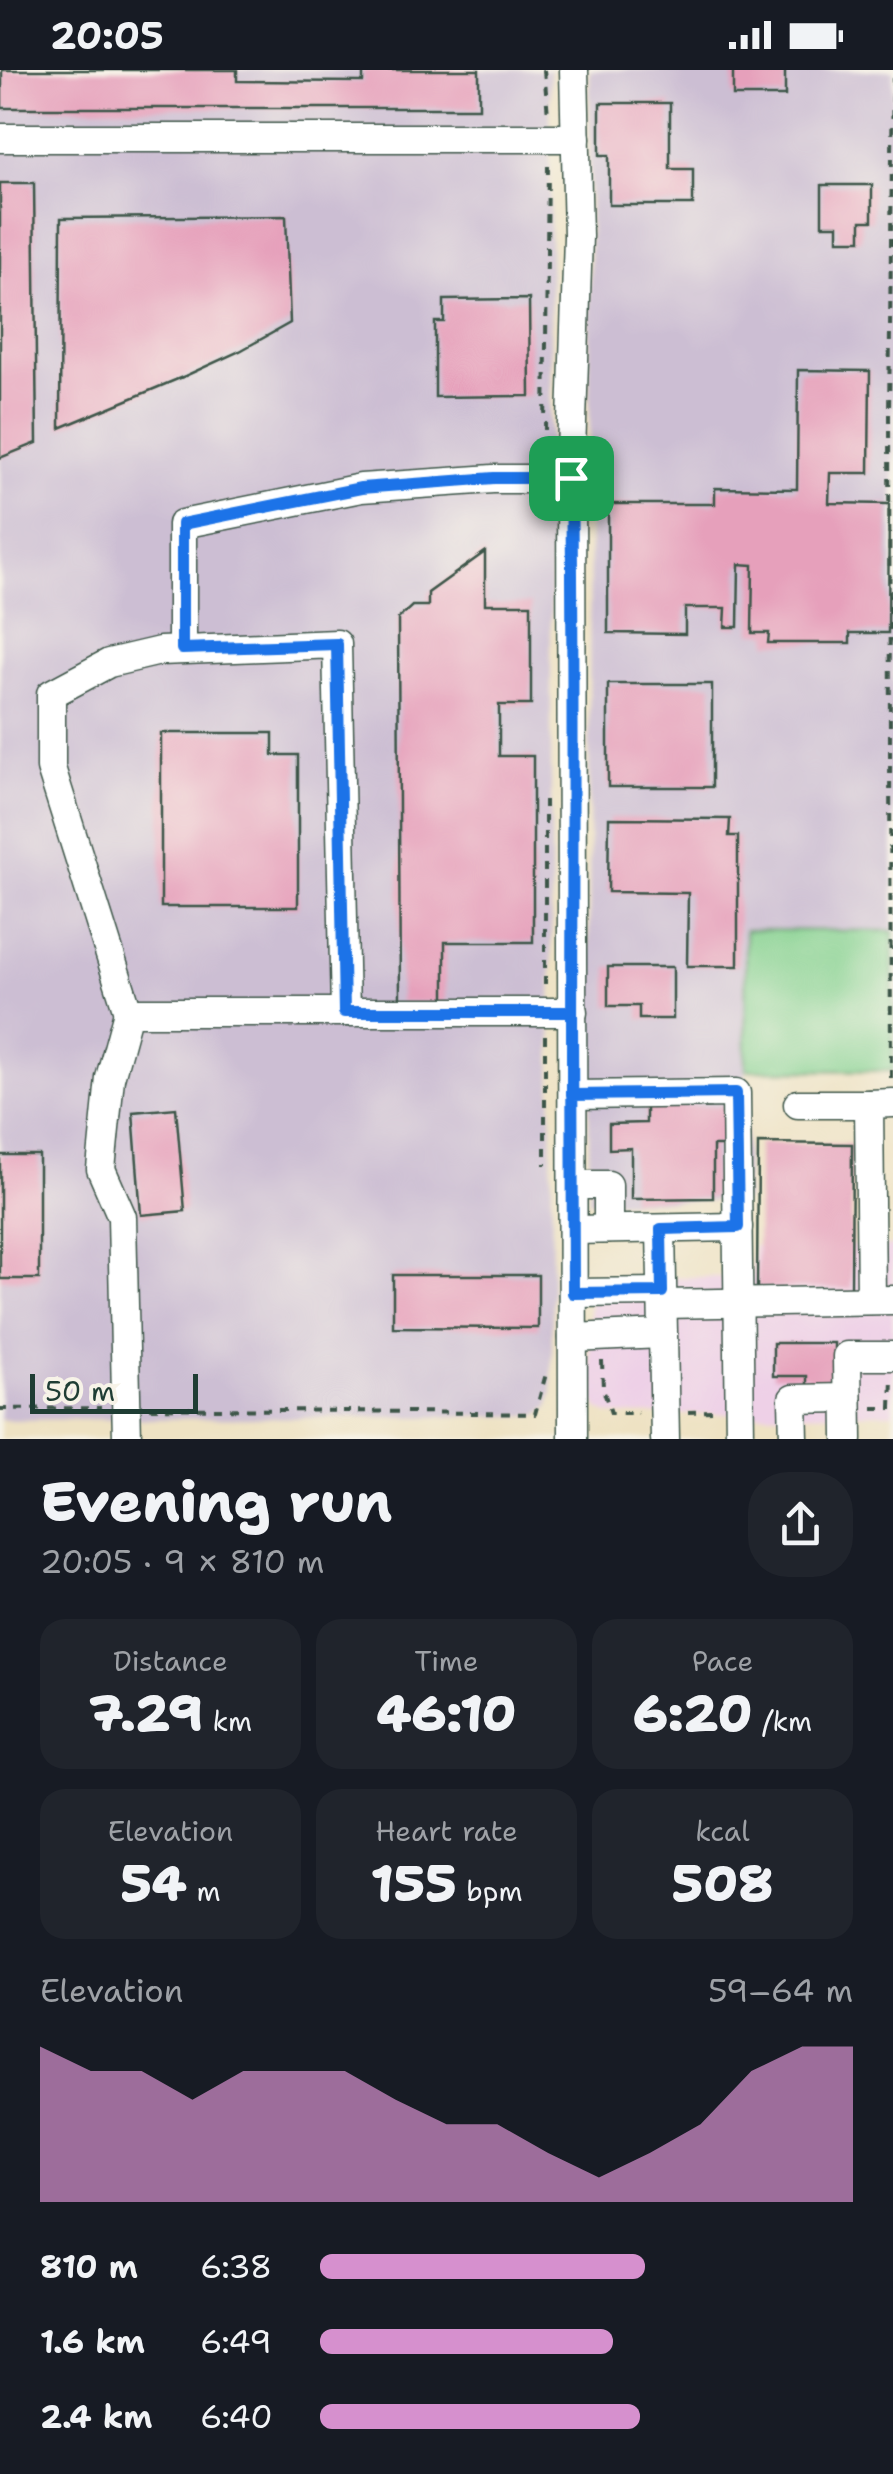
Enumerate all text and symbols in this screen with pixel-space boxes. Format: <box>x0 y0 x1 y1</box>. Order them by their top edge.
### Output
text: 20:05 <box>50 10 164 61</box>
pin <box>529 436 614 521</box>
icon: arrive <box>544 451 599 506</box>
scale bar <box>30 1369 198 1414</box>
text: 50 m <box>45 1372 115 1410</box>
text: Evening run <box>40 1465 392 1539</box>
button: share <box>748 1472 853 1577</box>
text: 20:05 · 9 × 810 m <box>40 1540 324 1583</box>
text: Distance <box>113 1642 228 1680</box>
text: Time <box>414 1642 479 1680</box>
text: Pace <box>692 1642 753 1680</box>
text: 7.29 <box>89 1680 203 1747</box>
text: 46:10 <box>376 1680 517 1747</box>
text: 6:20 <box>633 1680 753 1747</box>
text: km <box>203 1702 252 1740</box>
text: /km <box>753 1702 812 1740</box>
text: Elevation <box>108 1812 233 1850</box>
text: Heart rate <box>375 1812 518 1850</box>
text: kcal <box>695 1812 750 1850</box>
text: 54 <box>120 1850 187 1917</box>
text: 155 <box>370 1850 457 1917</box>
text: 508 <box>672 1850 773 1917</box>
text: m <box>187 1872 221 1910</box>
text: bpm <box>457 1872 523 1910</box>
text: Elevation <box>40 1969 183 2012</box>
text: 59–64 m <box>708 1969 853 2012</box>
text: 810 m <box>40 2245 138 2288</box>
text: 6:38 <box>200 2245 272 2288</box>
text: 1.6 km <box>40 2320 145 2363</box>
text: 6:49 <box>200 2320 272 2363</box>
text: 2.4 km <box>40 2395 152 2438</box>
text: 6:40 <box>200 2395 273 2438</box>

